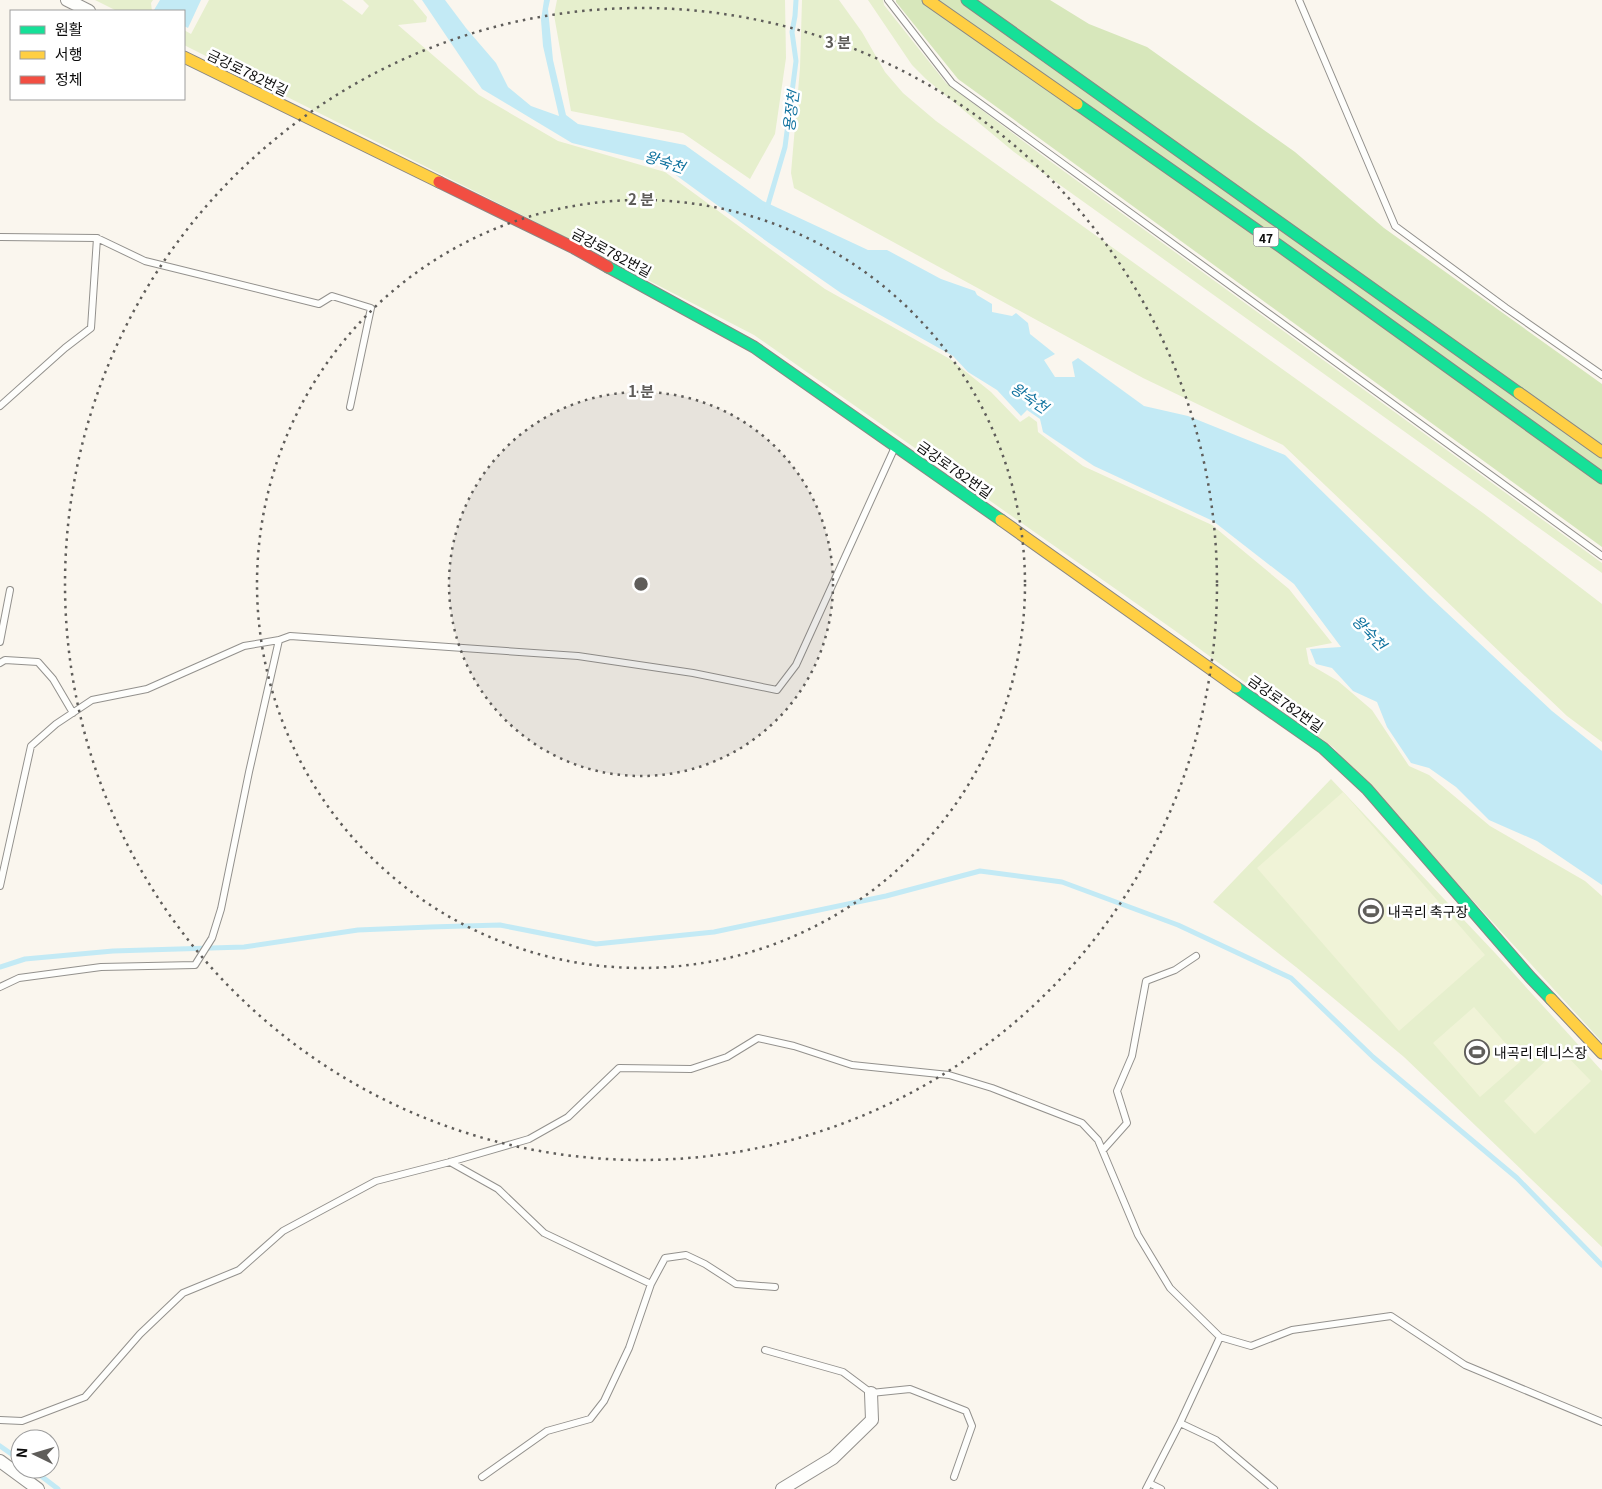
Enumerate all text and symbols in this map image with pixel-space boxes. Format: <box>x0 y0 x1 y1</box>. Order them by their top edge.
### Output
legend <box>10 10 185 100</box>
text: 원활 <box>55 18 83 39</box>
text: 3 분 <box>825 31 851 52</box>
text: 서행 <box>55 43 83 64</box>
street label: 금강로782번길 <box>204 44 292 100</box>
text: 정체 <box>55 68 83 89</box>
water label: 용정천 <box>777 87 803 133</box>
water label: 왕숙천 <box>642 145 690 178</box>
text: 2 분 <box>628 188 654 209</box>
street label: 금강로782번길 <box>569 223 655 281</box>
road number: 47 <box>1254 228 1278 246</box>
water label: 왕숙천 <box>1007 377 1055 419</box>
text: 1 분 <box>628 380 654 401</box>
street label: 금강로782번길 <box>913 436 997 502</box>
centre of rings <box>632 575 650 593</box>
water label: 왕숙천 <box>1348 610 1393 656</box>
street label: 금강로782번길 <box>1244 670 1328 736</box>
sports icon: 내곡리 축구장 <box>1358 898 1384 924</box>
place label: 내곡리 축구장 <box>1388 901 1469 921</box>
sports icon: 내곡리 테니스장 <box>1464 1039 1490 1065</box>
place label: 내곡리 테니스장 <box>1494 1042 1587 1062</box>
north arrow <box>10 1429 60 1479</box>
text: N <box>11 1447 31 1459</box>

